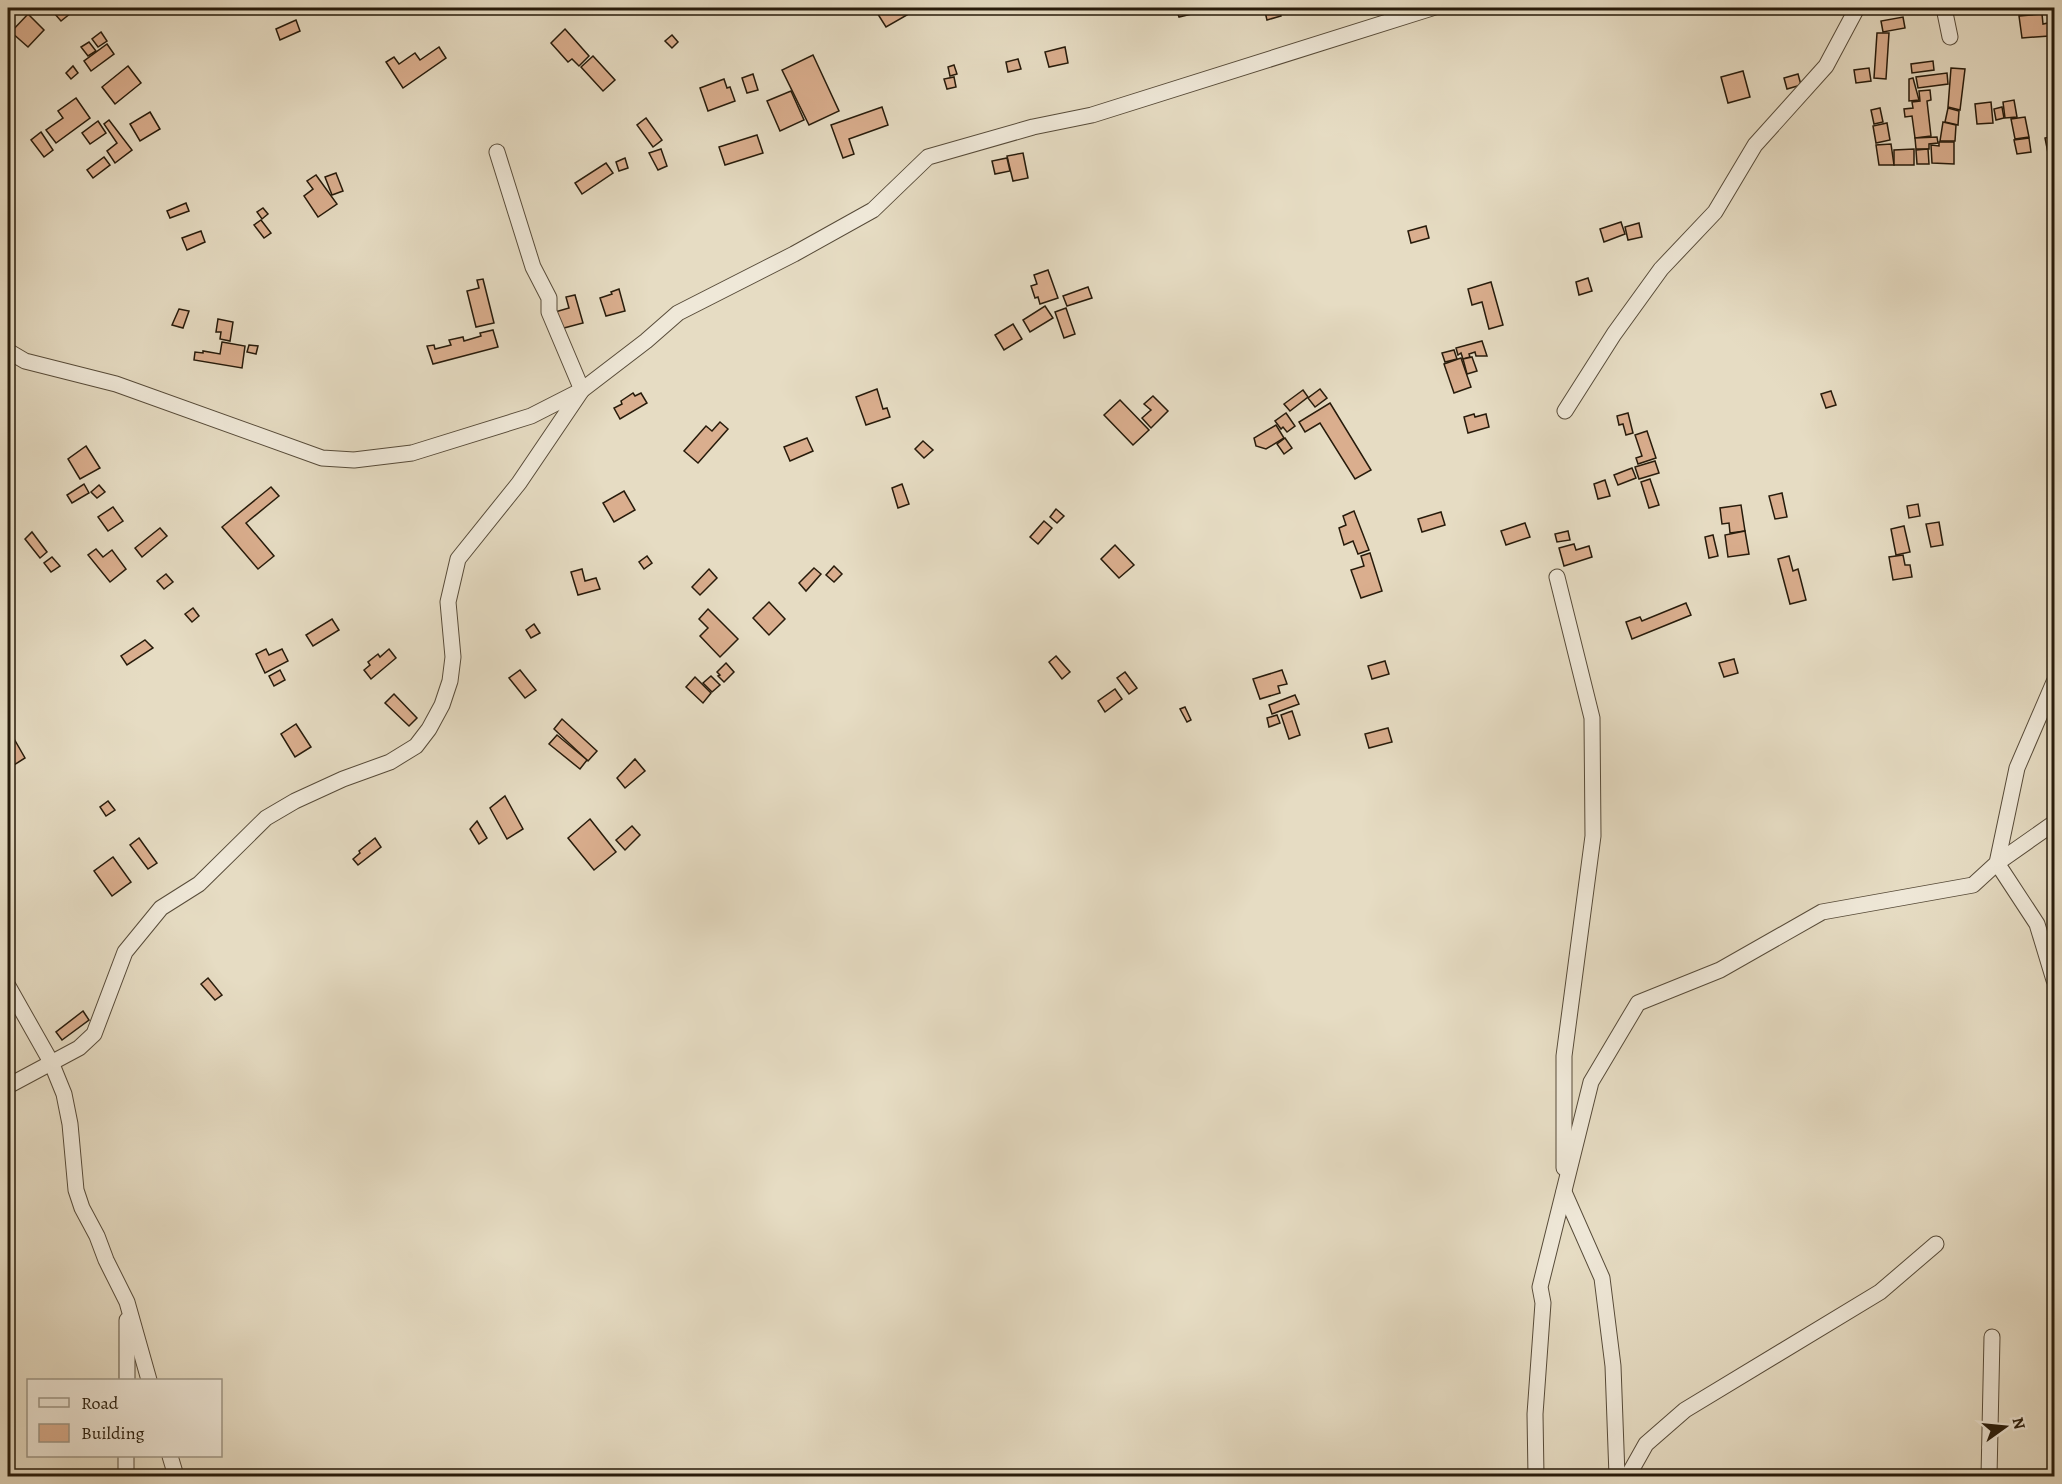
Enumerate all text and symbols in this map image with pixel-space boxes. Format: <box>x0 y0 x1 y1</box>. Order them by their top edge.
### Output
legend <box>27 1379 222 1457</box>
text: Road <box>81 1391 119 1415</box>
north arrow <box>1975 1397 2035 1457</box>
text: N <box>2006 1415 2031 1432</box>
text: Building <box>81 1421 145 1445</box>

